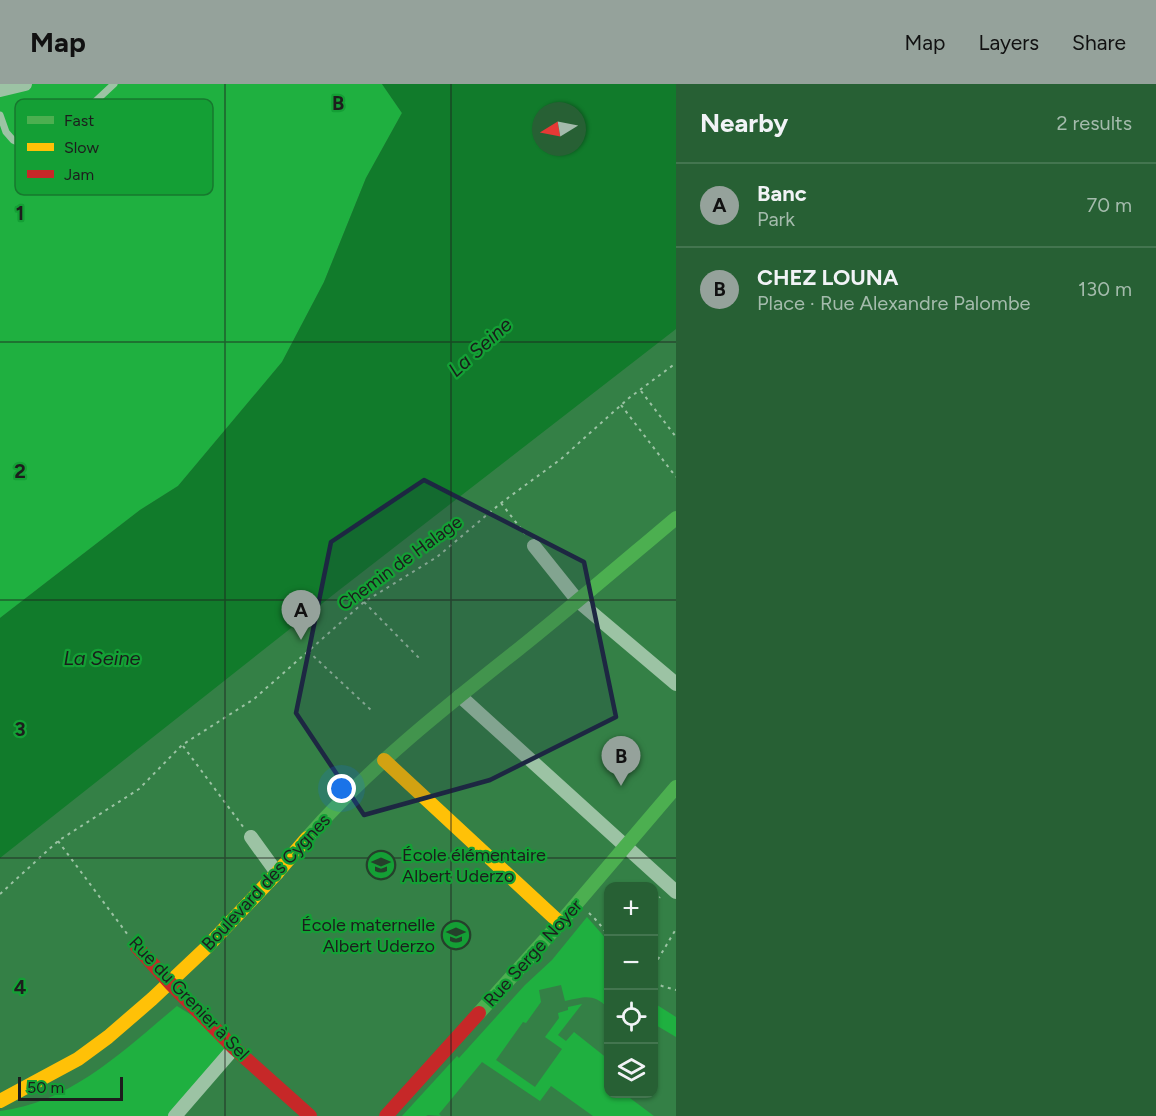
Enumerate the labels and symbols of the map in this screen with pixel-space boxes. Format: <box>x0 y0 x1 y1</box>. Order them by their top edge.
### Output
text: B <box>332 91 344 115</box>
legend <box>15 99 213 195</box>
north arrow <box>532 102 586 156</box>
text: Fast <box>64 111 94 130</box>
text: Slow <box>64 138 99 157</box>
text: Jam <box>64 165 94 184</box>
text: 1 <box>16 201 24 225</box>
water label: La Seine <box>443 312 517 382</box>
text: 2 <box>14 459 26 483</box>
street label: Chemin de Halage <box>334 511 466 615</box>
pin: A <box>282 590 320 640</box>
water label: La Seine <box>63 646 141 670</box>
text: 3 <box>14 717 26 741</box>
pin: B <box>602 736 640 786</box>
your location <box>327 774 356 803</box>
street label: Boulevard des Cygnes <box>197 809 335 955</box>
place label: École élémentaire Albert Uderzo <box>402 844 546 887</box>
school or university icon: École élémentaire Albert Uderzo <box>365 849 397 881</box>
street label: Rue Serge Noyer <box>479 895 587 1011</box>
place label: École maternelle Albert Uderzo <box>301 914 435 957</box>
school or university icon: École maternelle Albert Uderzo <box>440 919 472 951</box>
street label: Rue du Grenier à Sel <box>124 932 254 1064</box>
text: 4 <box>14 975 27 999</box>
scale bar <box>18 1074 123 1102</box>

